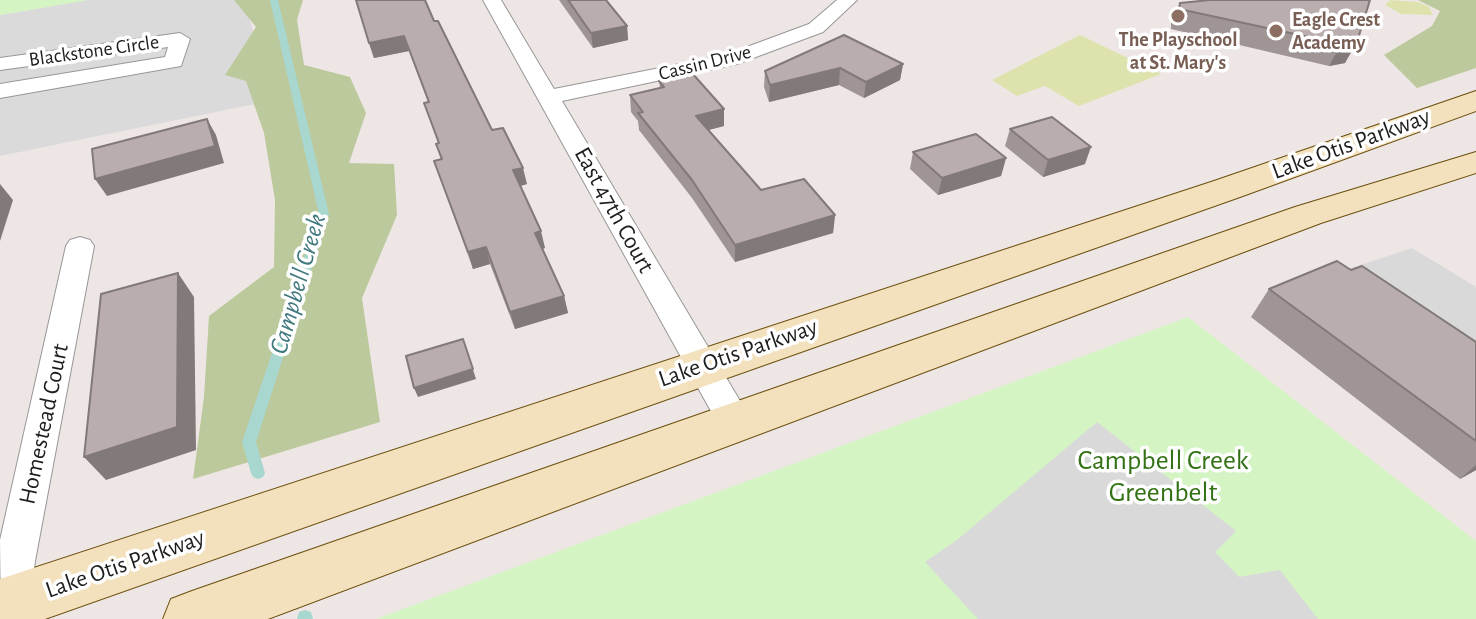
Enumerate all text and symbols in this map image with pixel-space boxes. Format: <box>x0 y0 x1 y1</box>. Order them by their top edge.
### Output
marker: The Playschool at St. Mary's <box>1169 7 1187 25</box>
place label: Eagle Crest Academy <box>1292 8 1380 55</box>
marker: Eagle Crest Academy <box>1267 22 1285 40</box>
place label: The Playschool at St. Mary's <box>1119 28 1237 75</box>
street label: Blackstone Circle <box>27 30 161 72</box>
street label: Cassin Drive <box>656 40 754 86</box>
street label: Lake Otis Parkway <box>1268 102 1434 186</box>
street label: East 47th Court <box>568 142 660 278</box>
water label: Campbell Creek <box>263 210 333 358</box>
street label: Lake Otis Parkway <box>655 312 821 394</box>
street label: Homestead Court <box>13 341 75 507</box>
park label: Campbell Creek Greenbelt <box>1077 444 1249 510</box>
street label: Lake Otis Parkway <box>42 523 208 605</box>

